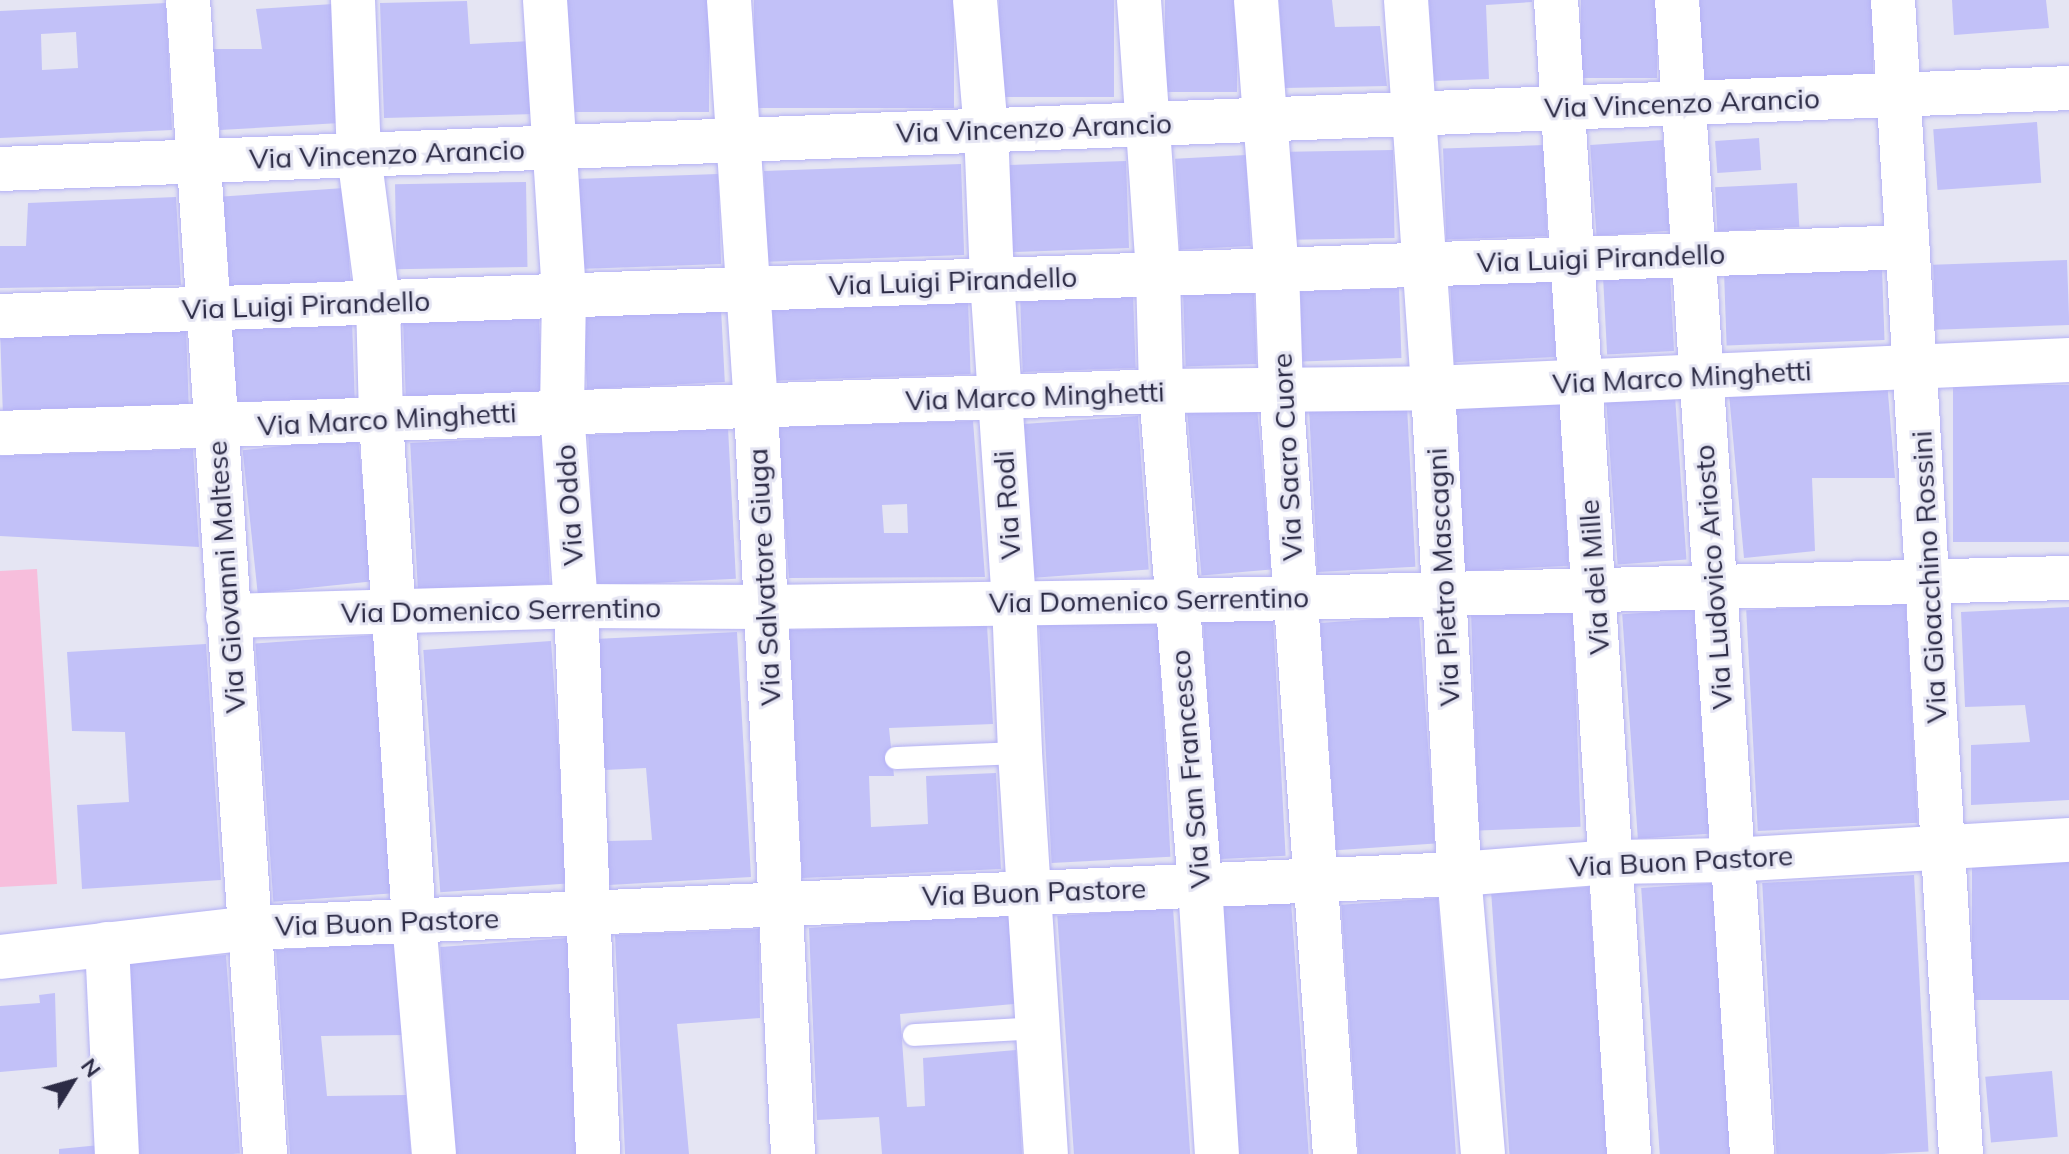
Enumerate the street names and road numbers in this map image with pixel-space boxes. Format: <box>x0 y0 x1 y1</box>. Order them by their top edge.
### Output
street label: Via Vincenzo Arancio <box>1543 81 1821 125</box>
street label: Via Vincenzo Arancio <box>895 106 1173 150</box>
street label: Via Vincenzo Arancio <box>248 132 526 176</box>
street label: Via Luigi Pirandello <box>1476 237 1726 279</box>
street label: Via Luigi Pirandello <box>828 260 1078 302</box>
street label: Via Luigi Pirandello <box>181 284 431 326</box>
street label: Via Sacro Cuore <box>1265 352 1309 562</box>
street label: Via Marco Minghetti <box>1552 353 1812 401</box>
street label: Via Marco Minghetti <box>905 375 1165 417</box>
street label: Via Marco Minghetti <box>257 395 517 443</box>
street label: Via Gioacchino Rossini <box>1905 430 1953 724</box>
street label: Via Giovanni Maltese <box>200 440 252 714</box>
street label: Via Oddo <box>548 443 590 567</box>
street label: Via Ludovico Ariosto <box>1687 444 1739 710</box>
street label: Via Salvatore Giuga <box>740 447 788 707</box>
street label: Via Pietro Mascagni <box>1419 447 1467 707</box>
street label: Via Rodi <box>986 450 1028 560</box>
street label: Via dei Mille <box>1572 498 1616 656</box>
street label: Via Domenico Serrentino <box>989 580 1309 620</box>
street label: Via Domenico Serrentino <box>341 590 661 630</box>
street label: Via San Francesco <box>1163 648 1217 890</box>
street label: Via Buon Pastore <box>1568 838 1794 884</box>
street label: Via Buon Pastore <box>921 871 1147 913</box>
street label: Via Buon Pastore <box>274 901 500 943</box>

